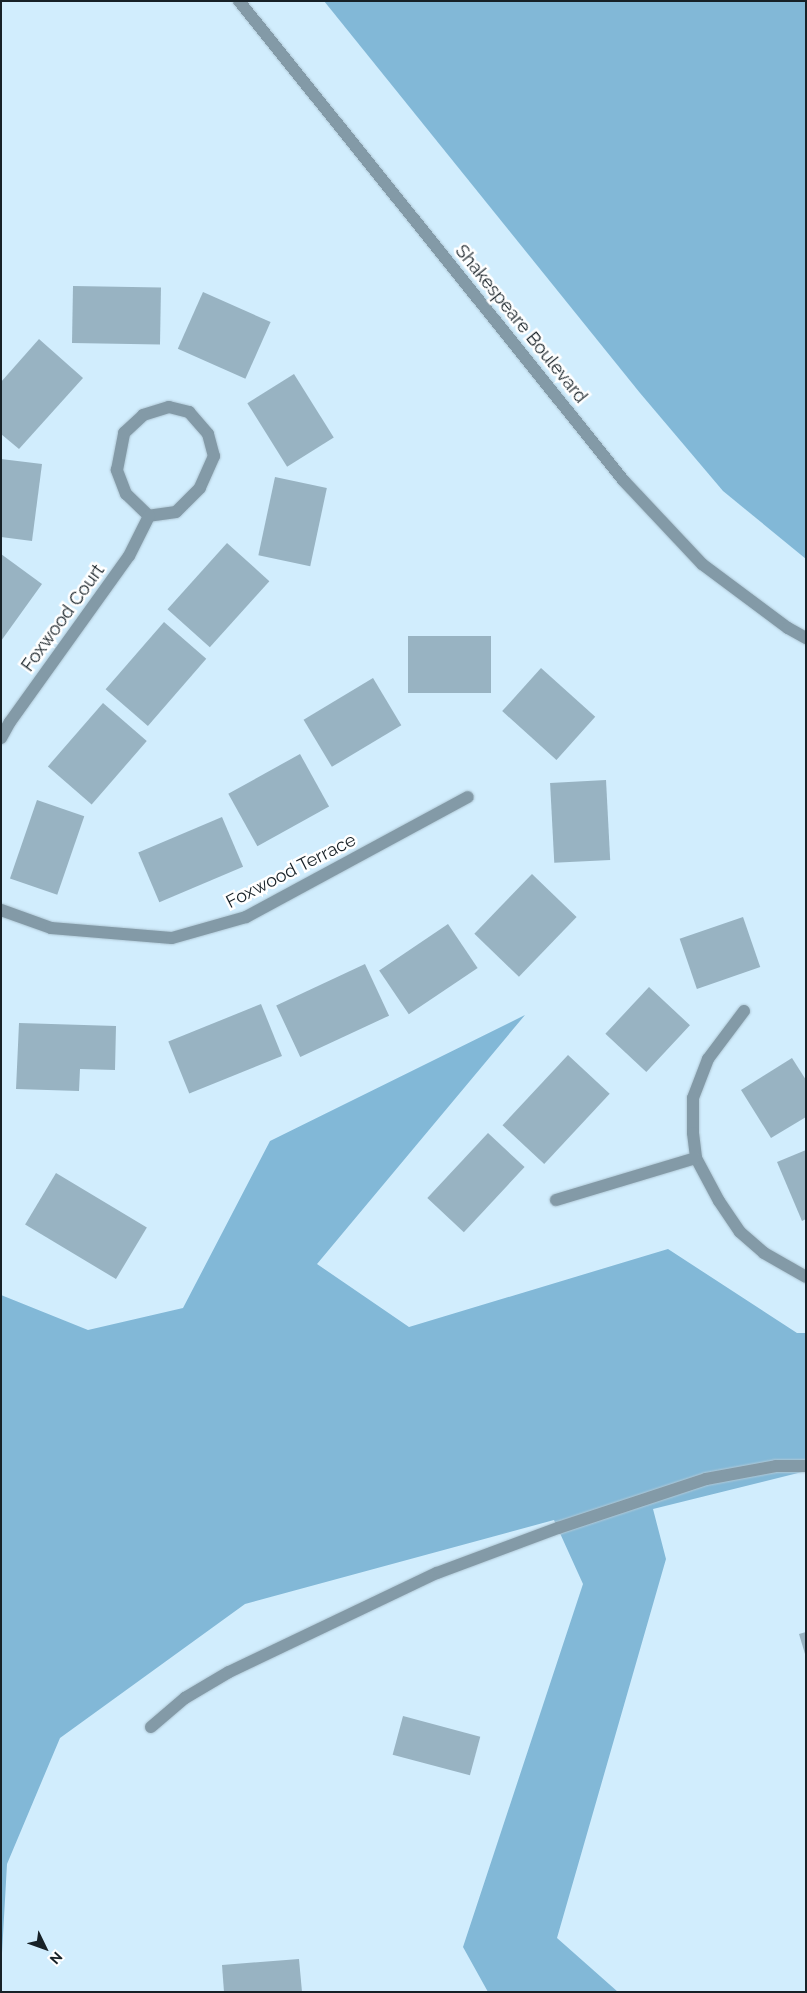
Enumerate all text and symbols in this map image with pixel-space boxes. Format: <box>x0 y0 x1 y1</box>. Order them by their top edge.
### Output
street label: Shakespeare Boulevard <box>451 241 591 407</box>
street label: Foxwood Court <box>17 560 109 676</box>
street label: Foxwood Terrace <box>222 829 360 913</box>
north arrow <box>20 1923 70 1973</box>
text: N <box>47 1949 66 1967</box>

